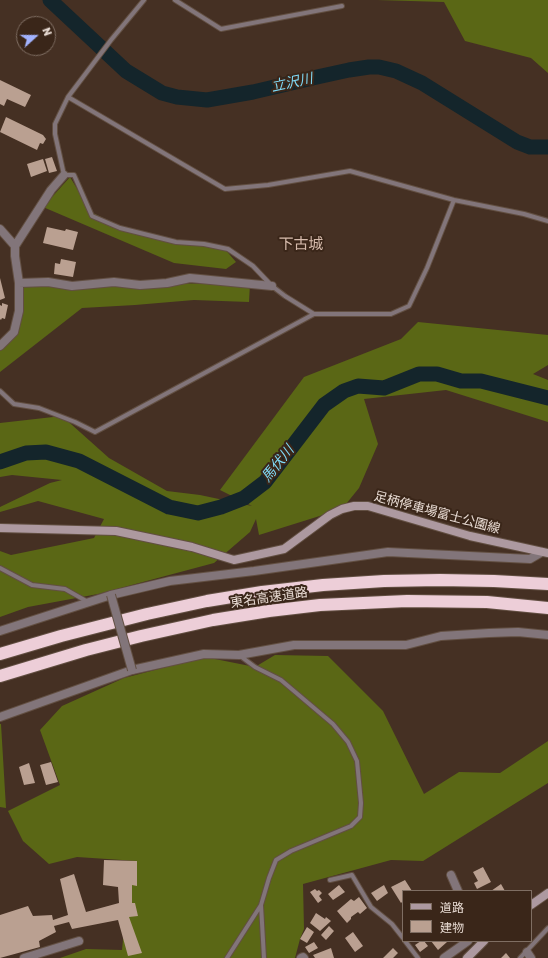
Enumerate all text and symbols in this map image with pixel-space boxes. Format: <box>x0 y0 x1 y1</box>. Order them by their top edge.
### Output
north arrow <box>16 16 56 56</box>
text: N <box>39 26 54 38</box>
water label: 立沢川 <box>270 70 314 96</box>
district label: 下古城 <box>279 236 323 254</box>
water label: 馬伏川 <box>258 442 298 486</box>
street label: 足柄停車場富士公園線 <box>372 489 502 537</box>
street label: 東名高速道路 <box>229 585 309 611</box>
legend <box>402 890 532 942</box>
text: 道路 <box>440 901 464 915</box>
text: 建物 <box>440 921 464 935</box>

